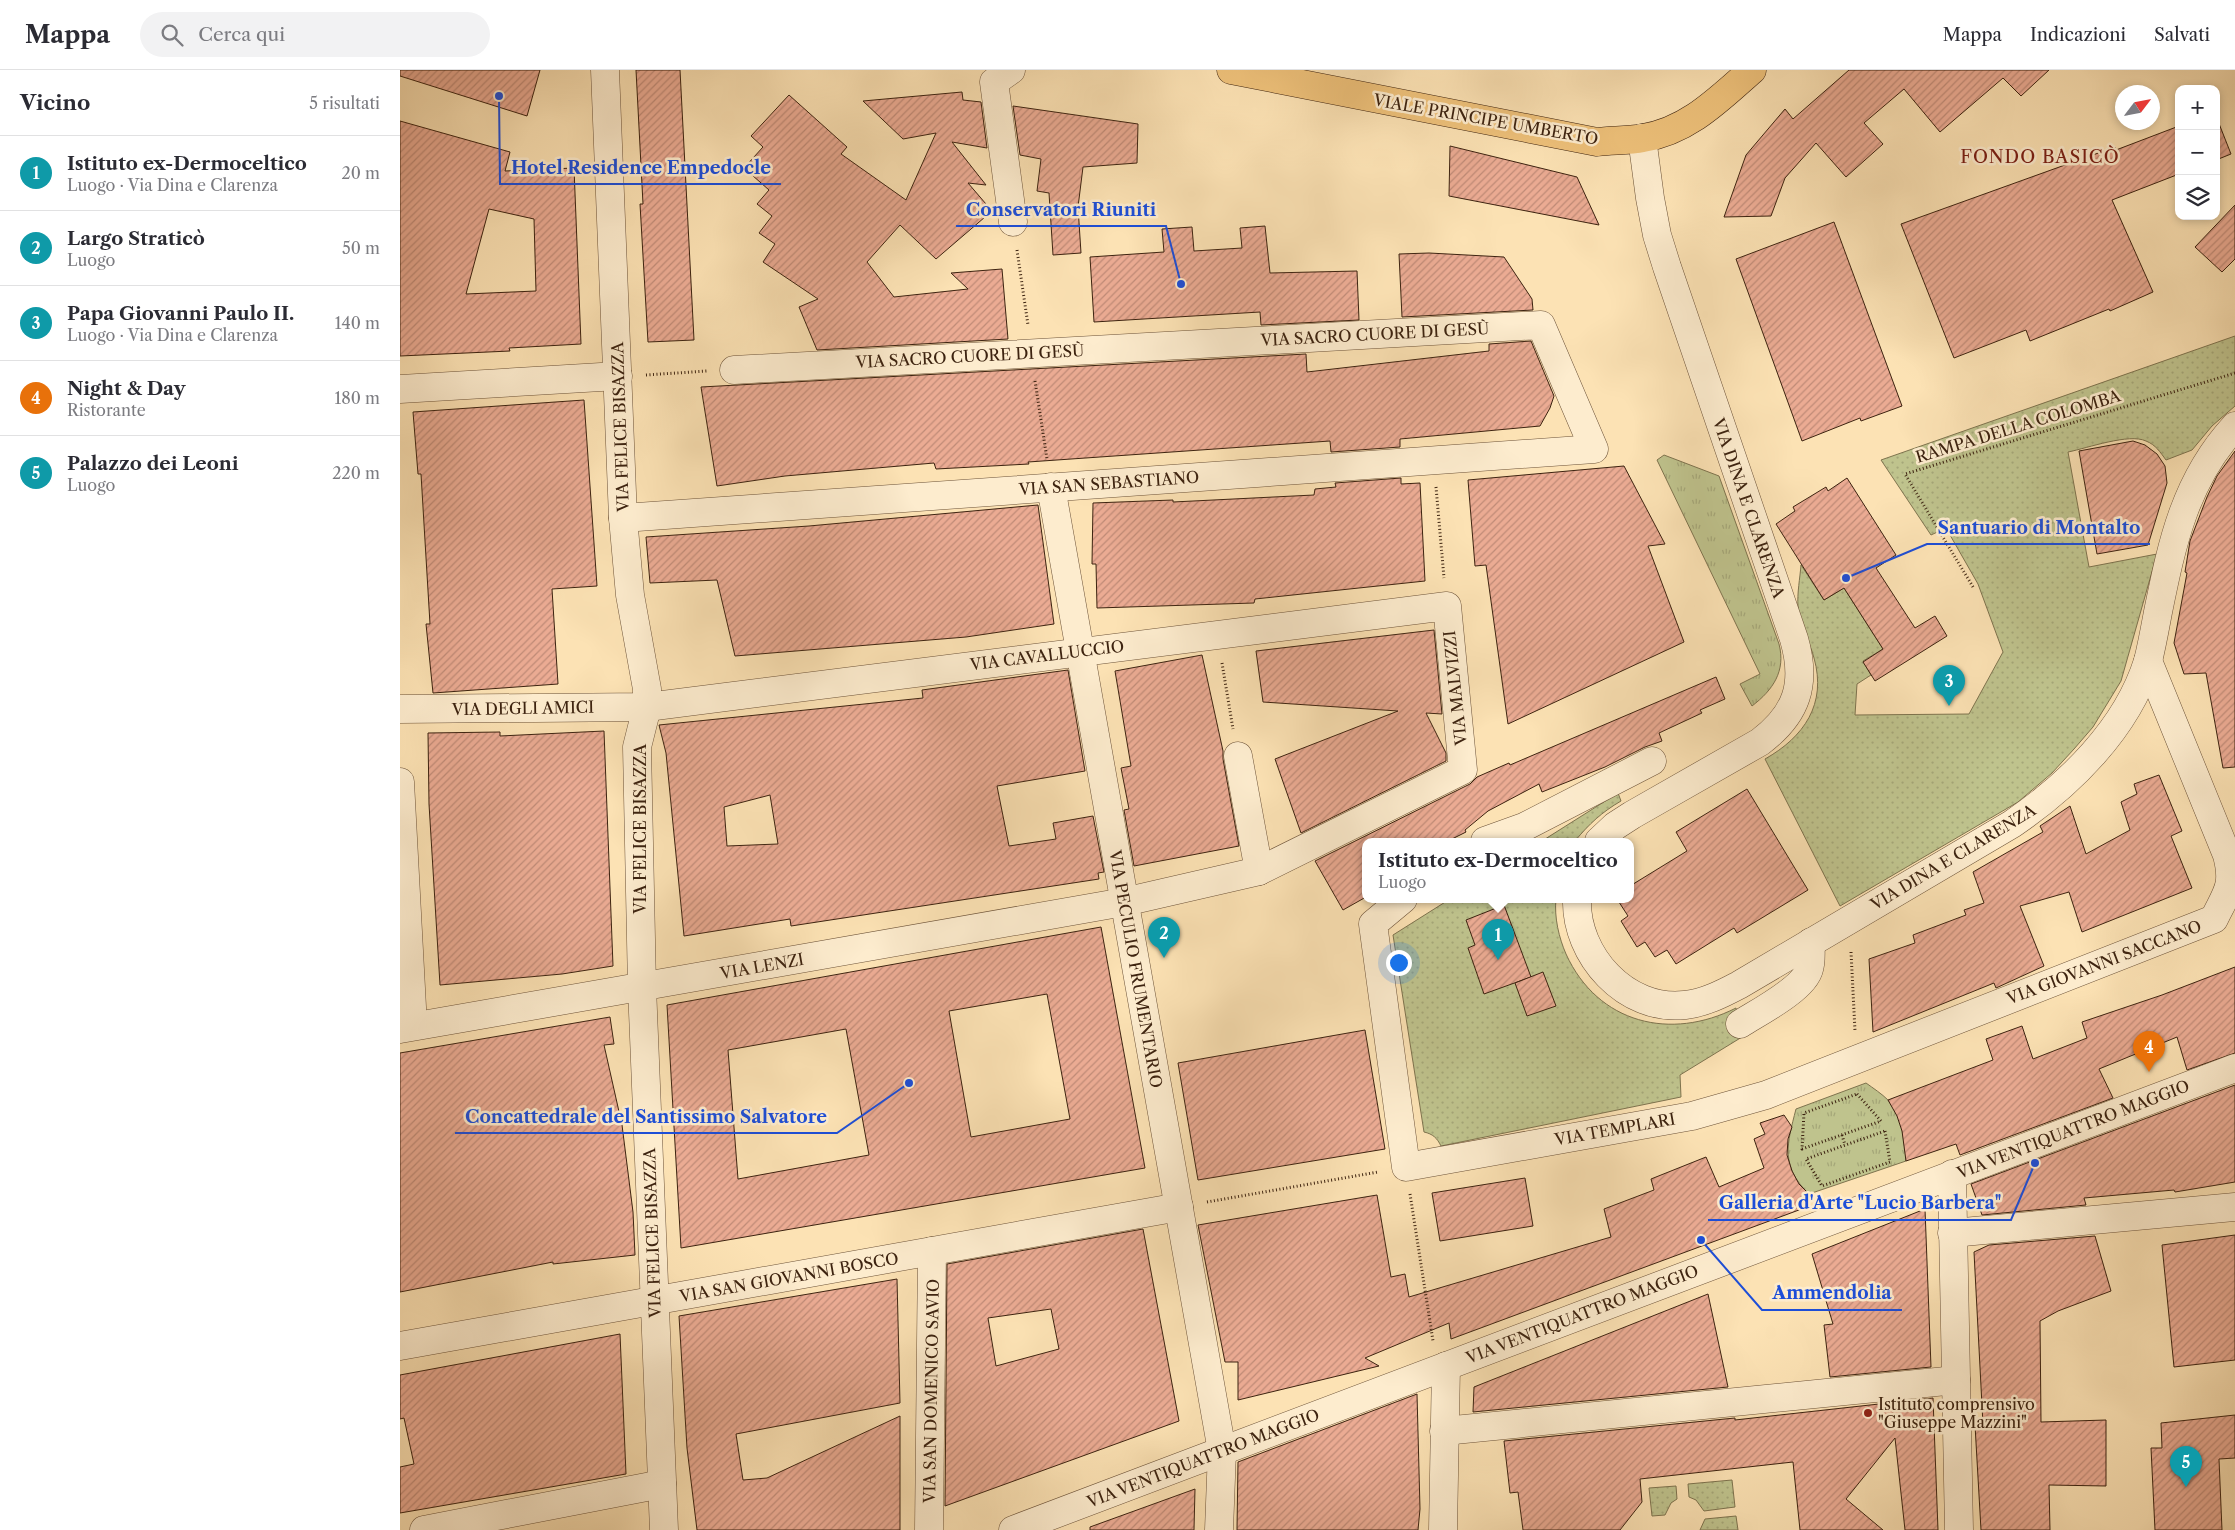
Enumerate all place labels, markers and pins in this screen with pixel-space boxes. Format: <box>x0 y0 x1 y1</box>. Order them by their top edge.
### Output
callout: Hotel Residence Empedocle <box>500 151 781 184</box>
callout: Conservatori Riuniti <box>956 193 1166 226</box>
callout: Santuario di Montalto <box>1927 511 2150 544</box>
pin: 3 <box>1933 665 1965 706</box>
pin: 2 <box>1148 917 1180 958</box>
pin: 1 <box>1482 919 1514 960</box>
pin: 4 <box>2133 1031 2165 1072</box>
callout: Concattedrale del Santissimo Salvatore <box>455 1100 837 1133</box>
callout: Galleria d'Arte "Lucio Barbera" <box>1708 1187 2011 1220</box>
callout: Ammendolia <box>1762 1277 1902 1310</box>
place label: Istituto comprensivo "Giuseppe Mazzini" <box>1878 1394 2035 1432</box>
marker: Istituto comprensivo "Giuseppe Mazzini" <box>1862 1407 1874 1419</box>
pin: 5 <box>2170 1446 2202 1487</box>

